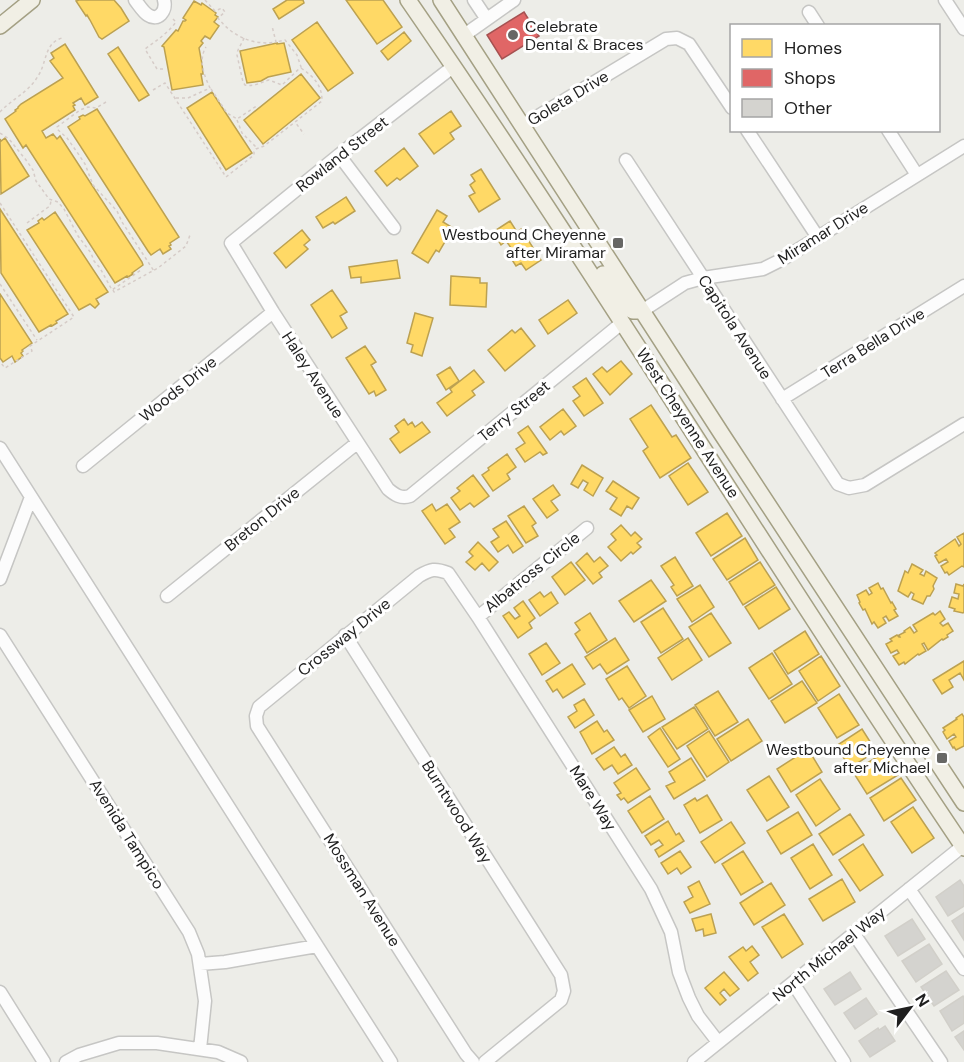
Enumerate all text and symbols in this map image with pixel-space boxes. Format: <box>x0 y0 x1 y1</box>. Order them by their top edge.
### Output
place label: Celebrate Dental & Braces <box>525 16 644 55</box>
legend <box>730 24 940 132</box>
marker: Celebrate Dental & Braces <box>506 28 520 42</box>
text: Homes <box>784 36 842 60</box>
street label: Goleta Drive <box>524 66 612 130</box>
text: Shops <box>784 66 836 90</box>
text: Other <box>784 96 833 120</box>
street label: Rowland Street <box>292 111 392 197</box>
street label: Miramar Drive <box>774 197 872 269</box>
place label: Westbound Cheyenne after Miramar <box>442 224 606 263</box>
marker: Westbound Cheyenne after Miramar <box>611 236 625 250</box>
street label: Capitola Avenue <box>693 271 777 383</box>
street label: Terra Bella Drive <box>817 303 929 383</box>
street label: Haley Avenue <box>277 328 349 422</box>
street label: West Cheyenne Avenue <box>632 344 744 502</box>
street label: Woods Drive <box>135 351 221 427</box>
street label: Terry Street <box>474 375 554 447</box>
street label: Breton Drive <box>220 482 304 556</box>
street label: Albatross Circle <box>480 527 584 617</box>
street label: Crossway Drive <box>293 593 395 681</box>
place label: Westbound Cheyenne after Michael <box>766 739 930 778</box>
marker: Westbound Cheyenne after Michael <box>935 751 949 765</box>
street label: Burntwood Way <box>417 757 497 867</box>
street label: Mare Way <box>565 761 621 835</box>
street label: Avenida Tampico <box>85 775 169 893</box>
street label: Mossman Avenue <box>319 829 405 951</box>
street label: North Michael Way <box>768 902 890 1006</box>
north arrow <box>880 978 940 1038</box>
text: N <box>910 990 934 1011</box>

